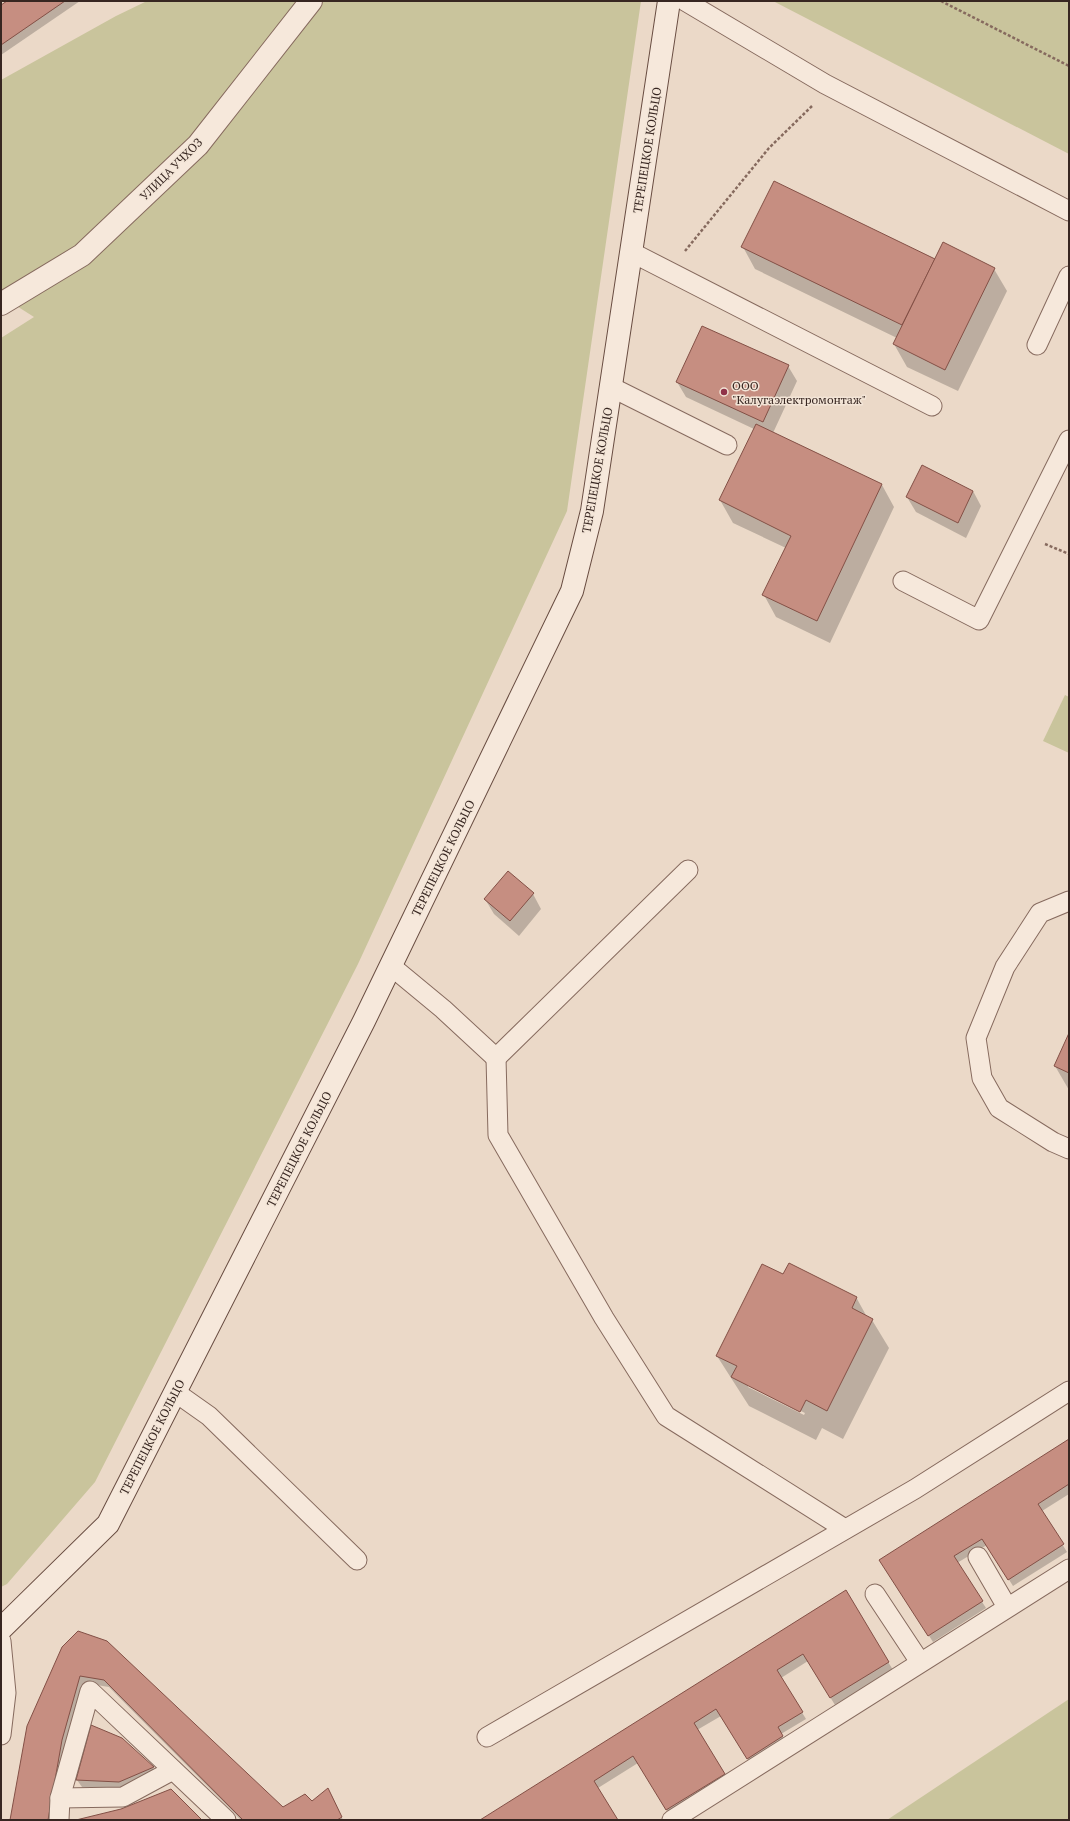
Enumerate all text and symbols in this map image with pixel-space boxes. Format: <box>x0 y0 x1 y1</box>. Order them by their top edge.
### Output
street label: ТЕРЕПЕЦКОЕ КОЛЬЦО <box>630 86 664 214</box>
street label: УЛИЦА УЧХОЗ <box>137 134 206 203</box>
place label: ООО "Калугаэлектромонтаж" <box>732 378 866 407</box>
marker: ООО "Калугаэлектромонтаж" <box>719 387 729 397</box>
street label: ТЕРЕПЕЦКОЕ КОЛЬЦО <box>579 406 615 534</box>
street label: ТЕРЕПЕЦКОЕ КОЛЬЦО <box>408 797 478 919</box>
street label: ТЕРЕПЕЦКОЕ КОЛЬЦО <box>263 1089 335 1209</box>
street label: ТЕРЕПЕЦКОЕ КОЛЬЦО <box>116 1377 188 1497</box>

